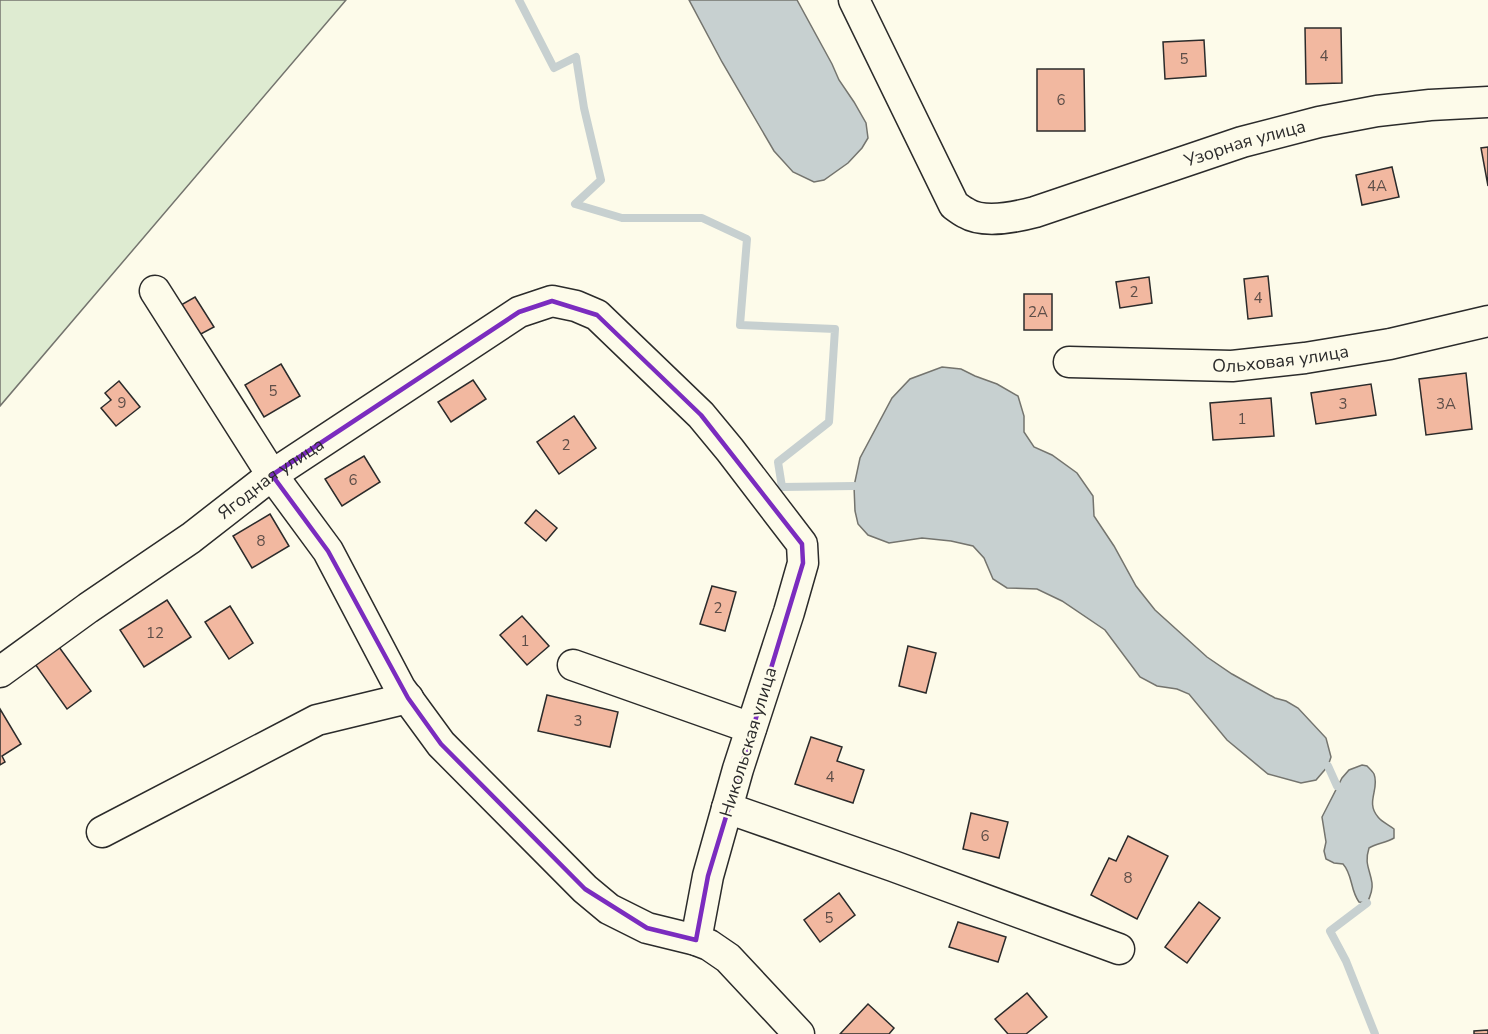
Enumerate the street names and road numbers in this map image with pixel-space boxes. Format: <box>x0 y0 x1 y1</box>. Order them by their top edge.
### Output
street label: Узорная улица <box>1180 114 1308 173</box>
street label: Ольховая улица <box>1212 339 1351 378</box>
street label: Ягодная улица <box>213 432 329 525</box>
street label: Никольская улица <box>714 664 782 820</box>

